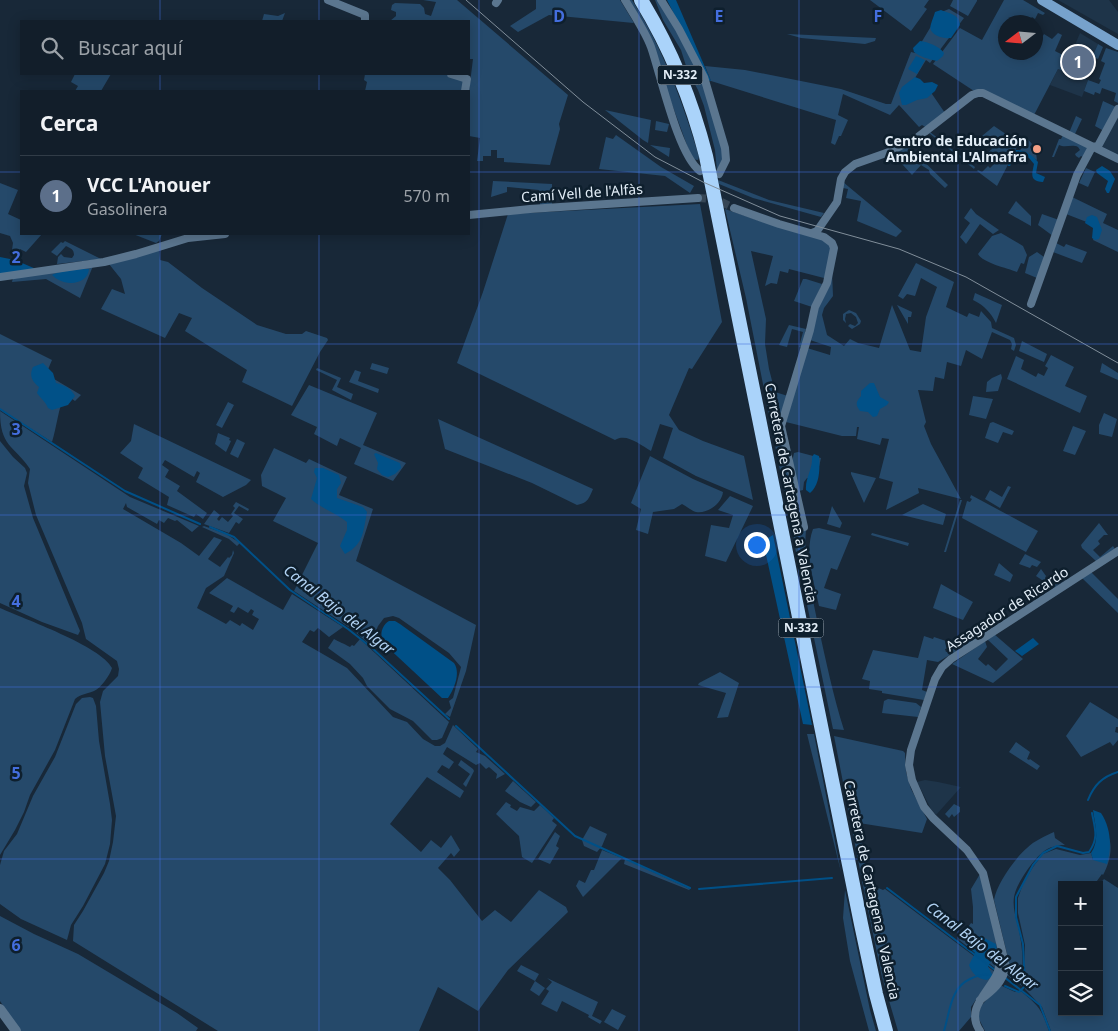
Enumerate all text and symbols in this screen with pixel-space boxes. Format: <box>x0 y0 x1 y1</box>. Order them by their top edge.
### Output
text: D <box>553 5 565 27</box>
text: E <box>715 5 724 27</box>
text: F <box>874 5 882 27</box>
north arrow <box>998 15 1043 60</box>
search box <box>20 20 470 75</box>
icon: search <box>38 34 66 62</box>
text: Buscar aquí <box>78 35 183 61</box>
pin: 1 <box>1062 43 1094 81</box>
road number: N-332 <box>658 66 702 84</box>
text: Cerca <box>40 109 98 137</box>
place label: Centro de Educación Ambiental L'Almafra <box>885 131 1027 166</box>
marker: Centro de Educación Ambiental L'Almafra <box>1031 143 1043 155</box>
text: VCC L'Anouer <box>87 172 211 198</box>
street label: Camí Vell de l'Alfàs <box>521 179 644 206</box>
text: 1 <box>51 185 61 207</box>
text: 570 m <box>403 185 450 207</box>
text: Gasolinera <box>87 198 167 220</box>
text: 2 <box>11 246 21 268</box>
street label: Carretera de Cartagena a Valencia <box>761 381 822 605</box>
text: 3 <box>11 418 21 440</box>
your location <box>744 532 770 558</box>
water label: Canal Bajo del Algar <box>280 560 400 659</box>
street label: Assagador de Ricardo <box>942 562 1072 655</box>
text: 4 <box>11 590 21 612</box>
road number: N-332 <box>778 618 824 638</box>
text: 5 <box>11 762 21 784</box>
street label: Carretera de Cartagena a Valencia <box>840 778 905 1001</box>
map controls <box>1058 881 1103 1016</box>
button: + <box>1058 881 1103 926</box>
water label: Canal Bajo del Algar <box>922 896 1044 995</box>
button: − <box>1058 926 1103 971</box>
text: 6 <box>11 934 21 956</box>
button: layers <box>1058 971 1103 1016</box>

